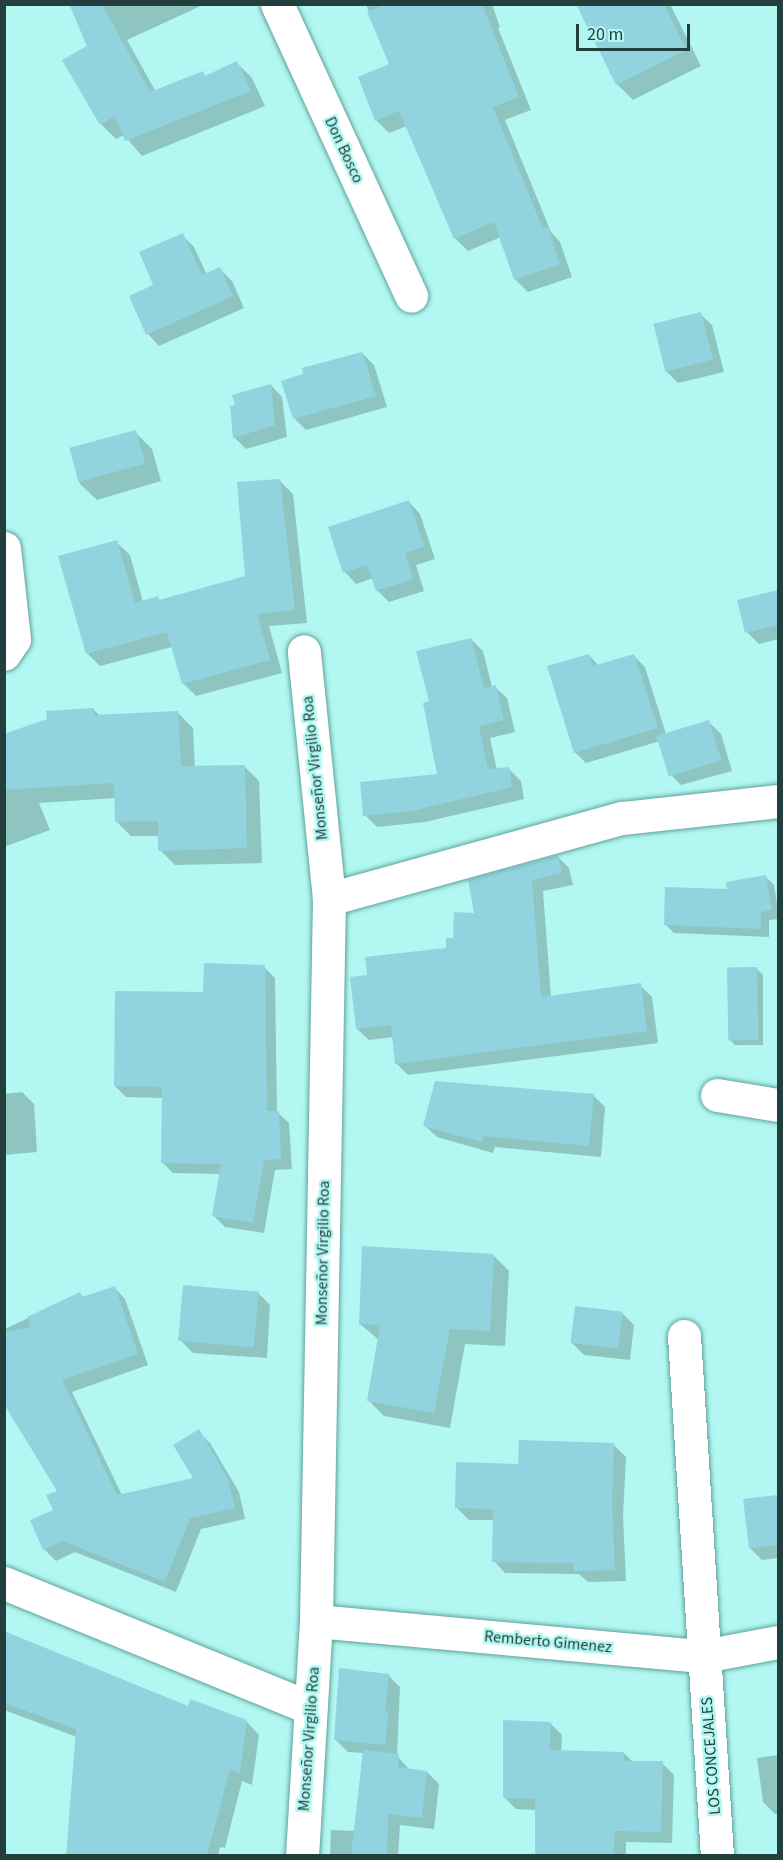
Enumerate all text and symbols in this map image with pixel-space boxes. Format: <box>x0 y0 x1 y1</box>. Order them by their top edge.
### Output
scale bar <box>579 12 693 50</box>
text: 20 m <box>587 22 623 47</box>
street label: Don Bosco <box>320 114 368 186</box>
street label: Monseñor Virgilio Roa <box>298 695 332 841</box>
street label: Monseñor Virgilio Roa <box>312 1180 334 1326</box>
street label: Remberto Gimenez <box>483 1627 613 1657</box>
street label: Monseñor Virgilio Roa <box>294 1666 324 1812</box>
street label: LOS CONCEJALES <box>697 1696 725 1816</box>

